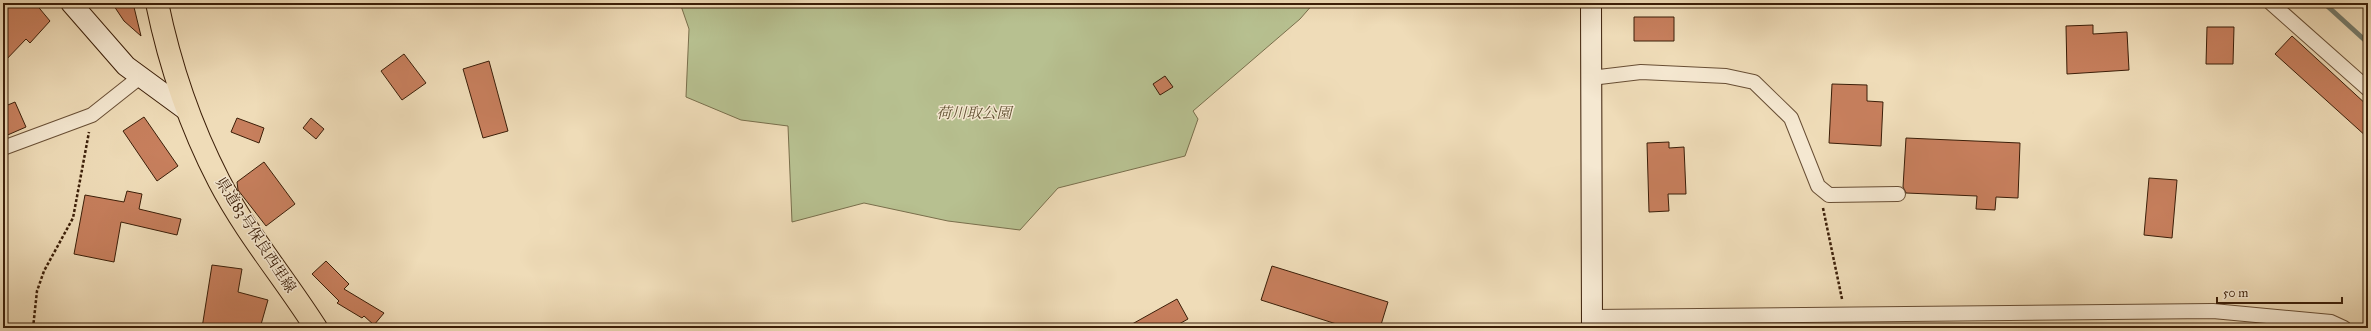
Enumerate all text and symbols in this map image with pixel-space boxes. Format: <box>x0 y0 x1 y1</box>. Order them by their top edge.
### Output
park label: 荷川取公園 <box>936 104 1014 122</box>
street label: 県道83号保良西里線 <box>212 174 300 296</box>
scale bar <box>2217 279 2342 305</box>
text: 50 m <box>2223 286 2248 300</box>

